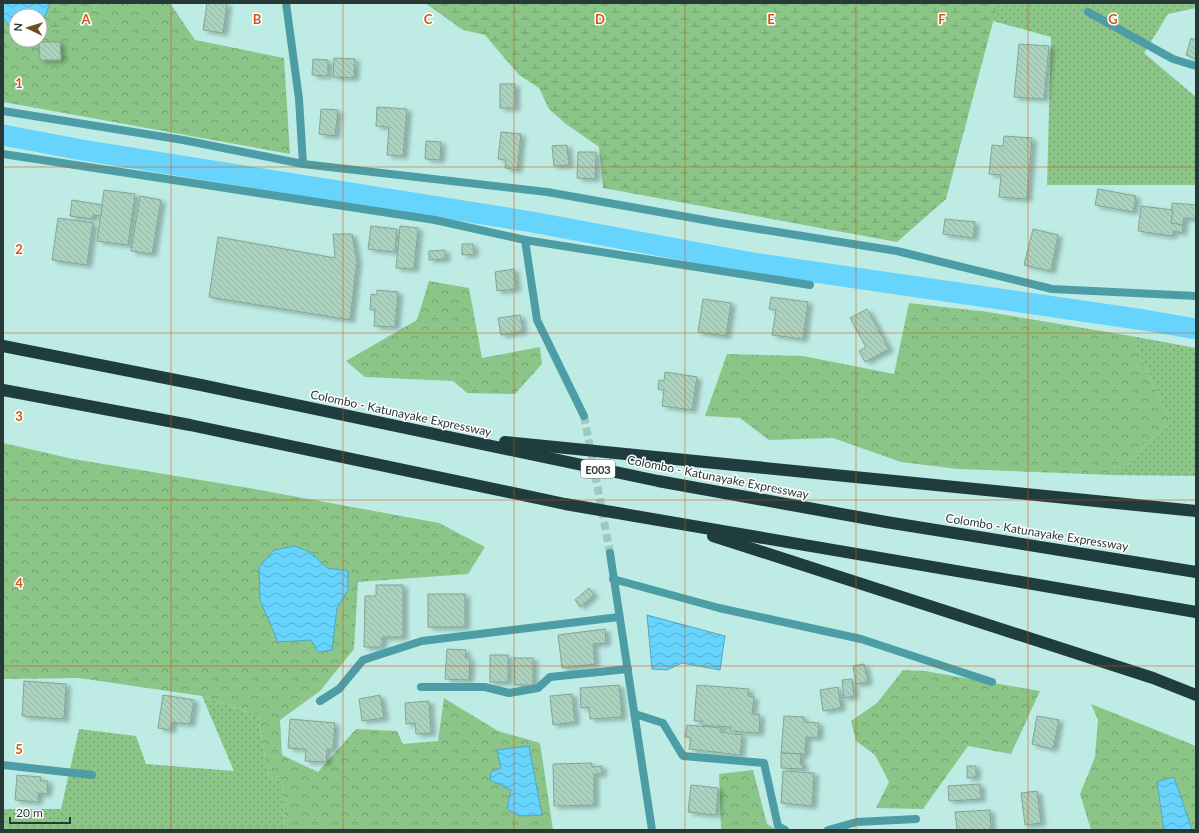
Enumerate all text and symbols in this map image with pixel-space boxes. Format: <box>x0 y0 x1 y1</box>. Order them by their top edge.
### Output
north arrow <box>8 8 48 48</box>
text: A <box>80 11 91 27</box>
text: B <box>253 11 262 27</box>
text: C <box>424 11 433 27</box>
text: D <box>595 11 605 27</box>
text: E <box>767 11 775 27</box>
text: F <box>938 11 946 27</box>
text: G <box>1108 11 1118 27</box>
text: N <box>11 23 24 32</box>
text: 1 <box>15 75 23 91</box>
text: 2 <box>15 241 23 257</box>
street label: Colombo - Katunayake Expressway <box>309 386 494 440</box>
text: 3 <box>15 408 23 424</box>
street label: Colombo - Katunayake Expressway <box>626 452 811 502</box>
road number: E003 <box>581 460 615 478</box>
street label: Colombo - Katunayake Expressway <box>945 510 1130 554</box>
text: 4 <box>15 575 23 591</box>
text: 5 <box>15 741 23 757</box>
scale bar <box>10 799 70 825</box>
text: 20 m <box>16 805 43 820</box>

